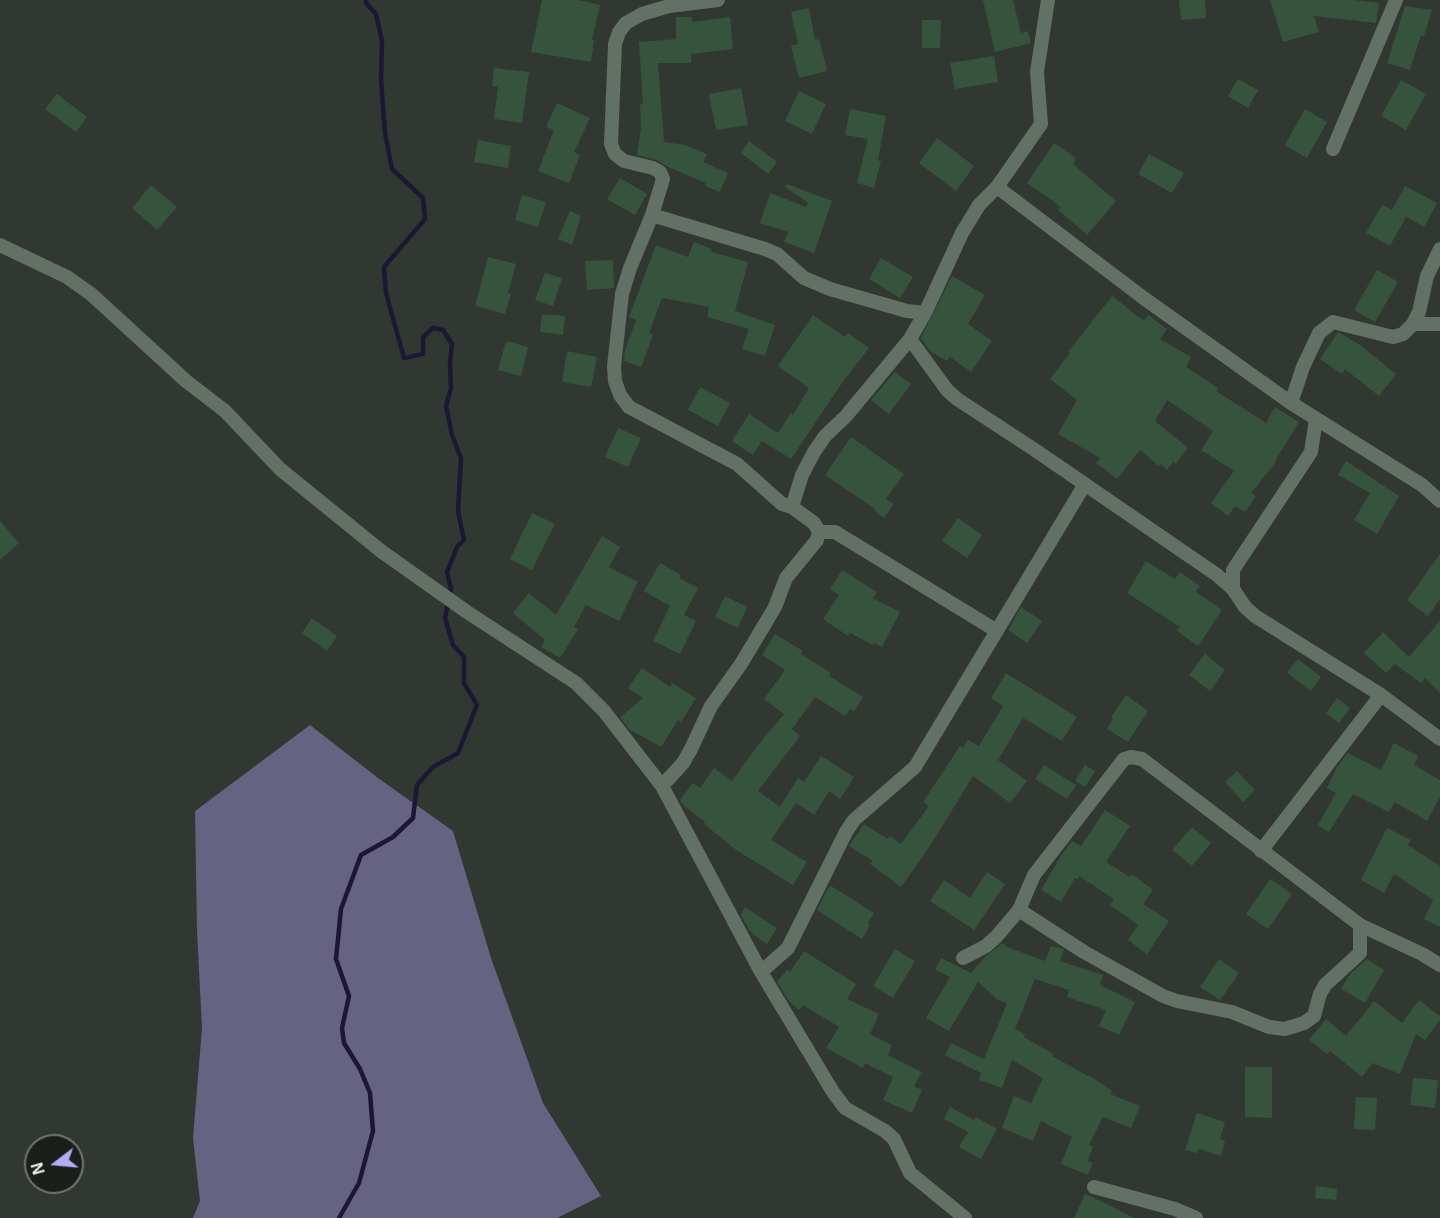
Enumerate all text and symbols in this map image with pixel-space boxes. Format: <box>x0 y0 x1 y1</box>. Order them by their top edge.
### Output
north arrow <box>24 1134 84 1194</box>
text: N <box>28 1161 48 1176</box>

